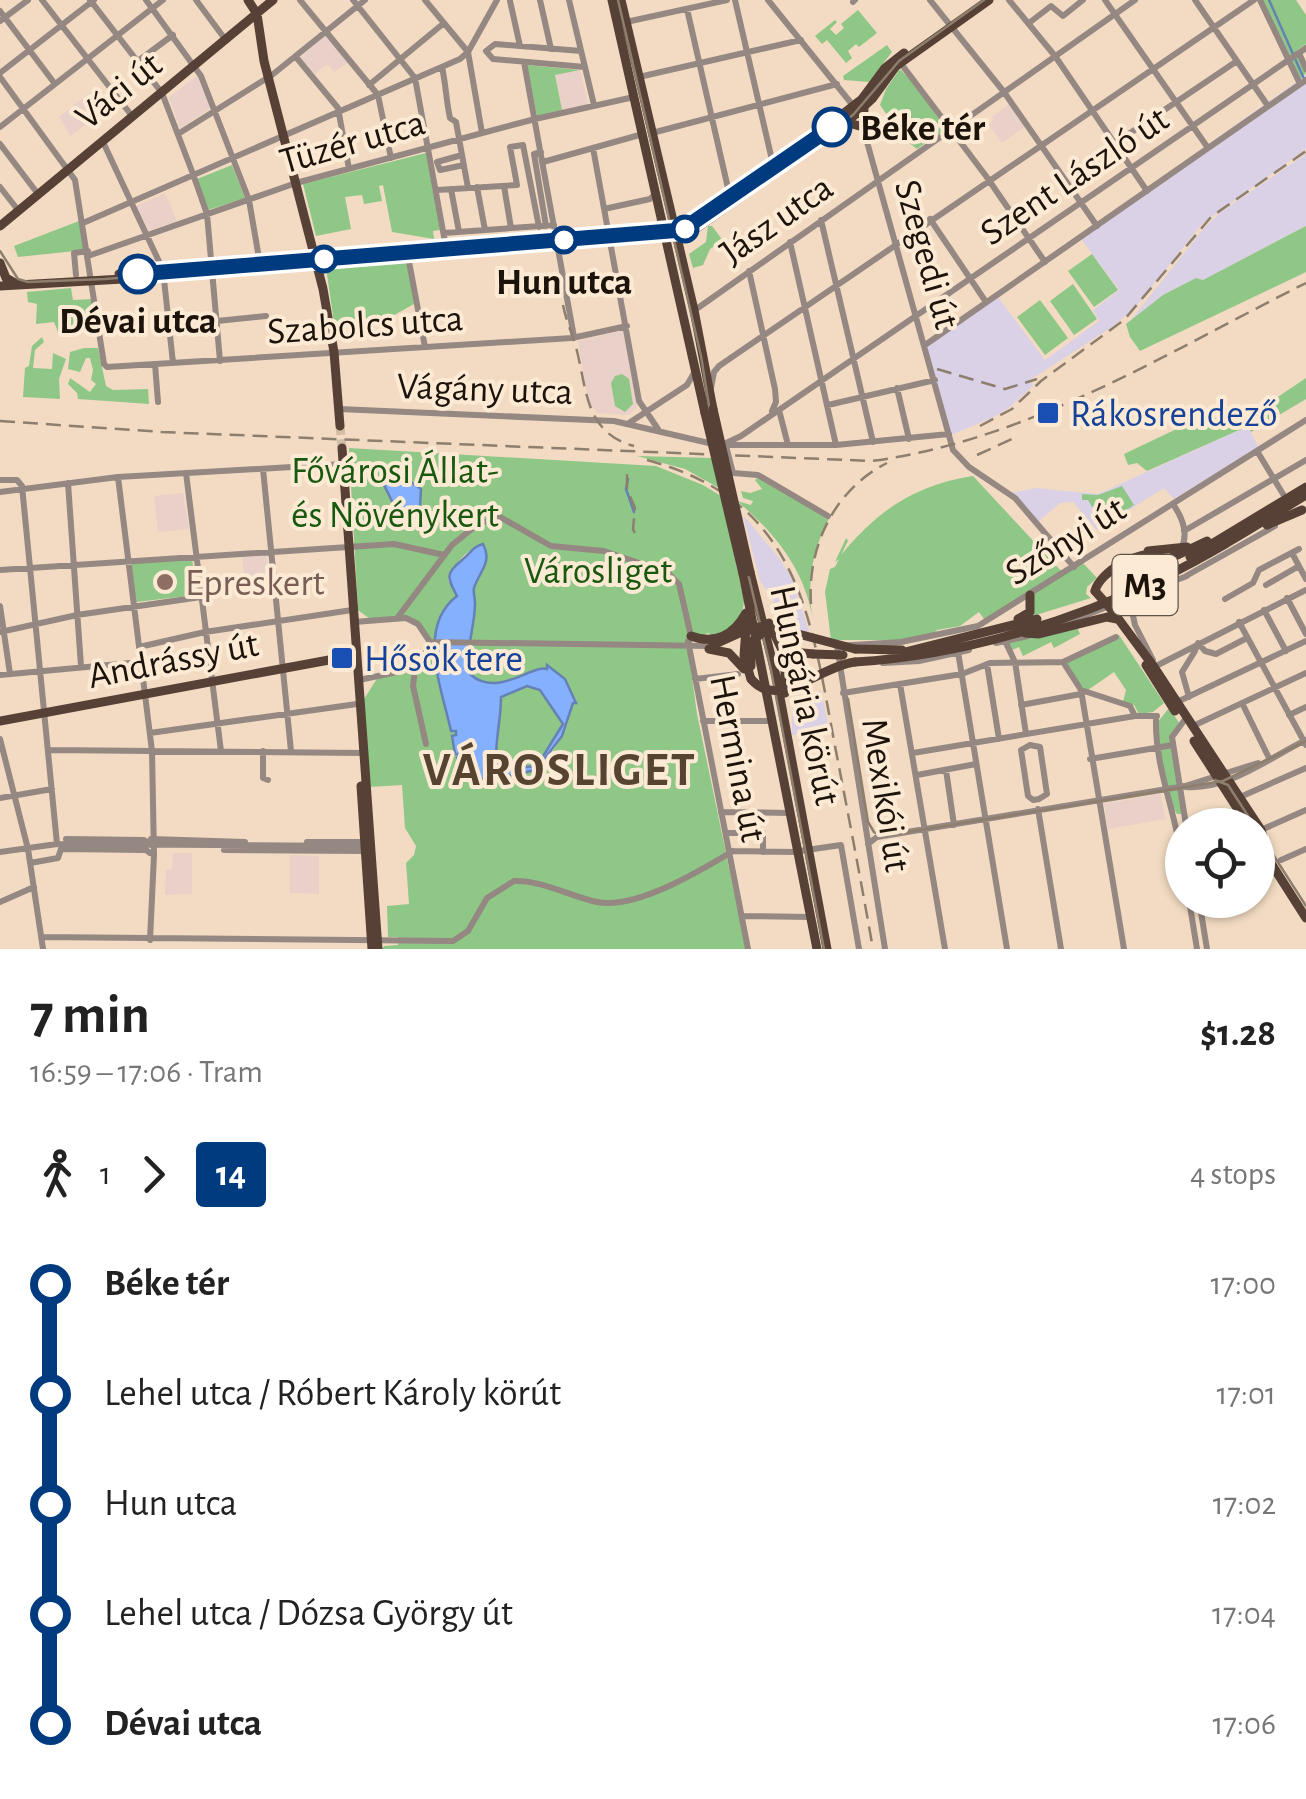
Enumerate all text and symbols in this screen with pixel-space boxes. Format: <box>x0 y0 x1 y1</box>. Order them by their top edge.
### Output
street label: Váci út <box>69 46 169 137</box>
street label: Szent László út <box>974 100 1176 253</box>
street label: Tüzér utca <box>276 104 429 182</box>
marker: Béke tér <box>813 108 851 146</box>
place label: Béke tér <box>860 110 986 148</box>
street label: Jász utca <box>714 169 840 273</box>
street label: Szegedi út <box>887 176 965 333</box>
unlabelled marker <box>672 216 698 242</box>
marker: Hun utca <box>551 227 577 253</box>
unlabelled marker <box>311 246 337 272</box>
marker: Dévai utca <box>119 255 157 293</box>
place label: Hun utca <box>496 264 632 302</box>
street label: Szabolcs utca <box>266 300 464 352</box>
place label: Dévai utca <box>59 303 217 341</box>
street label: Vágány utca <box>396 368 574 412</box>
place label: Rákosrendező <box>1070 396 1278 434</box>
marker: Rákosrendező <box>1035 400 1061 426</box>
park label: Fővárosi Állat- és Növénykert <box>291 449 499 535</box>
street label: Szőnyi út <box>999 490 1133 593</box>
park label: Városliget <box>524 553 672 591</box>
road number: M3 <box>1112 555 1178 615</box>
place label: Epreskert <box>185 565 325 603</box>
marker: Epreskert <box>154 571 176 593</box>
street label: Hungária körút <box>762 582 846 809</box>
street label: Andrássy út <box>85 626 262 696</box>
place label: Hősök tere <box>364 641 523 679</box>
marker: Hősök tere <box>329 645 355 671</box>
street label: Hermina út <box>702 672 772 845</box>
street label: Mexikói út <box>854 716 916 875</box>
district label: VÁROSLIGET <box>423 742 697 795</box>
map controls <box>1165 808 1275 918</box>
button: locate <box>1165 808 1275 918</box>
text: 7 min <box>30 988 150 1043</box>
text: $1.28 <box>1200 1015 1276 1053</box>
text: 16:59 – 17:06 · Tram <box>30 1056 263 1088</box>
icon: walk <box>30 1147 85 1202</box>
icon: forward <box>126 1147 181 1202</box>
text: 14 <box>216 1157 246 1192</box>
text: 1 <box>100 1158 111 1190</box>
text: 4 stops <box>1190 1158 1276 1190</box>
text: Béke tér <box>104 1265 229 1303</box>
text: 17:00 <box>1211 1268 1276 1300</box>
text: Lehel utca / Róbert Károly körút <box>104 1375 561 1413</box>
text: 17:01 <box>1216 1378 1276 1410</box>
text: Hun utca <box>104 1485 237 1523</box>
text: 17:02 <box>1213 1488 1276 1520</box>
text: Lehel utca / Dózsa György út <box>104 1595 513 1633</box>
text: 17:04 <box>1212 1598 1276 1630</box>
text: Dévai utca <box>104 1705 262 1743</box>
text: 17:06 <box>1212 1708 1276 1740</box>

